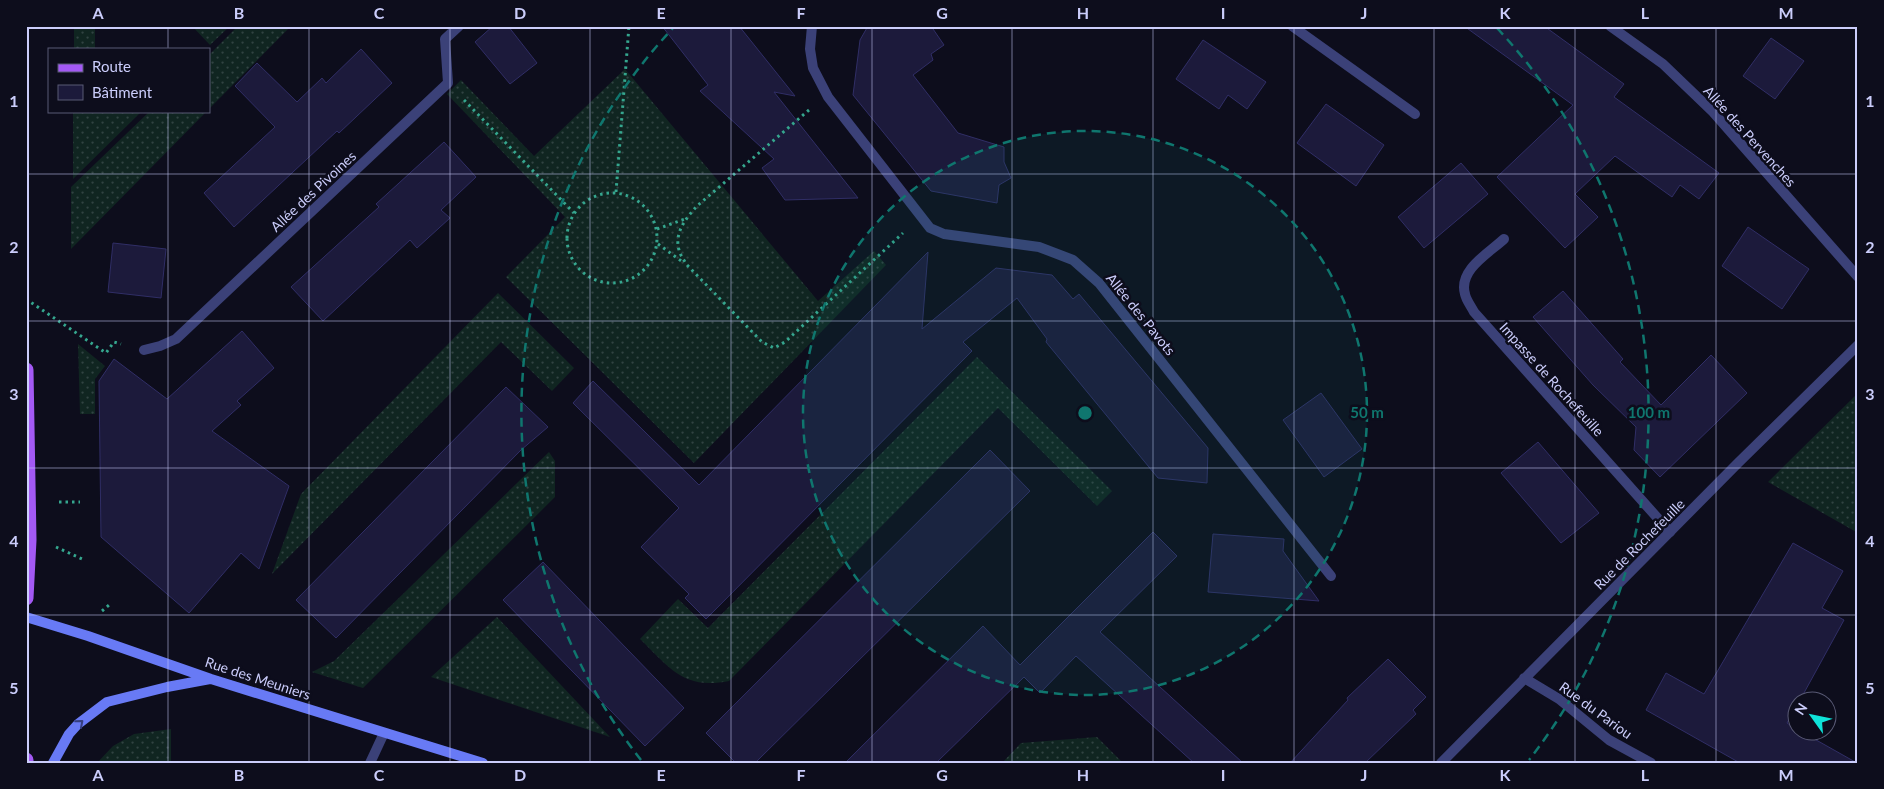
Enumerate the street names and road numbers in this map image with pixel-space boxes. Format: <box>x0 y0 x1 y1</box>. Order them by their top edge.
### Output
street label: Allée des Pervenches <box>1700 82 1800 190</box>
street label: Allée des Pivoines <box>267 147 359 235</box>
street label: Allée des Pavots <box>1103 270 1179 358</box>
street label: Impasse de Rochefeuille <box>1496 319 1608 439</box>
street label: Rue de Rochefeuille <box>1590 495 1688 593</box>
street label: Rue des Meuniers <box>203 653 313 703</box>
street label: Rue du Pariou <box>1556 678 1636 742</box>

